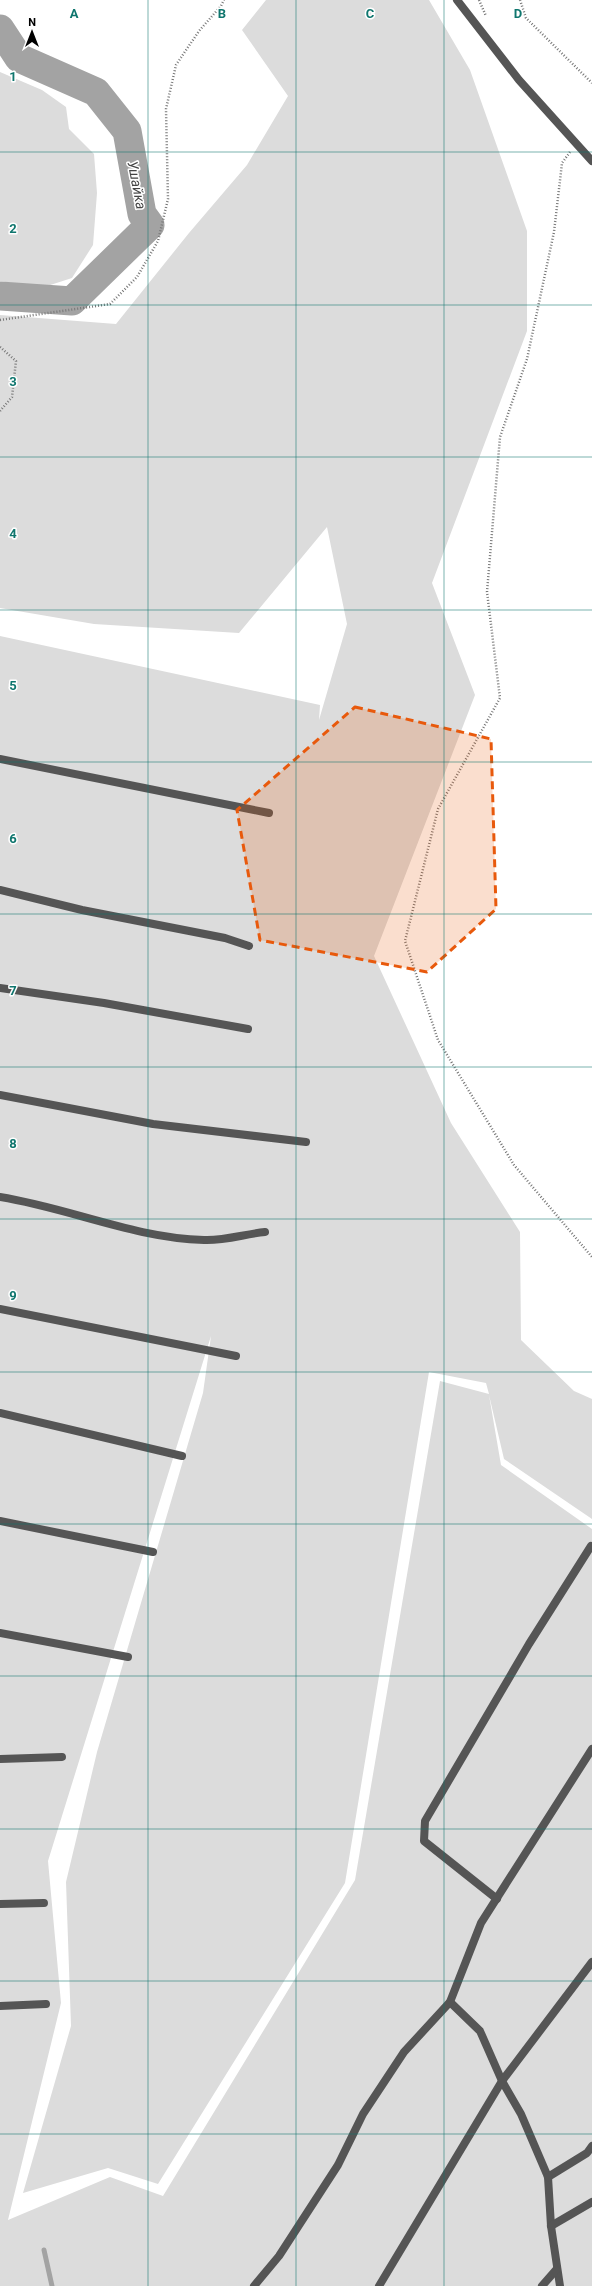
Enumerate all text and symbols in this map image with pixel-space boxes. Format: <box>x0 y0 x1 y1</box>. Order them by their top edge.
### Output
text: A <box>70 6 79 21</box>
text: B <box>218 6 226 21</box>
text: C <box>366 6 375 21</box>
text: D <box>514 6 522 21</box>
north arrow <box>12 12 52 52</box>
text: N <box>28 16 36 29</box>
text: 1 <box>9 69 17 84</box>
water label: Ушайка <box>124 160 150 210</box>
text: 2 <box>9 221 17 236</box>
text: 3 <box>9 374 17 389</box>
text: 4 <box>9 526 17 541</box>
text: 5 <box>9 678 17 693</box>
text: 6 <box>9 831 17 846</box>
text: 7 <box>9 983 17 998</box>
text: 8 <box>9 1136 17 1151</box>
text: 9 <box>9 1288 17 1303</box>

